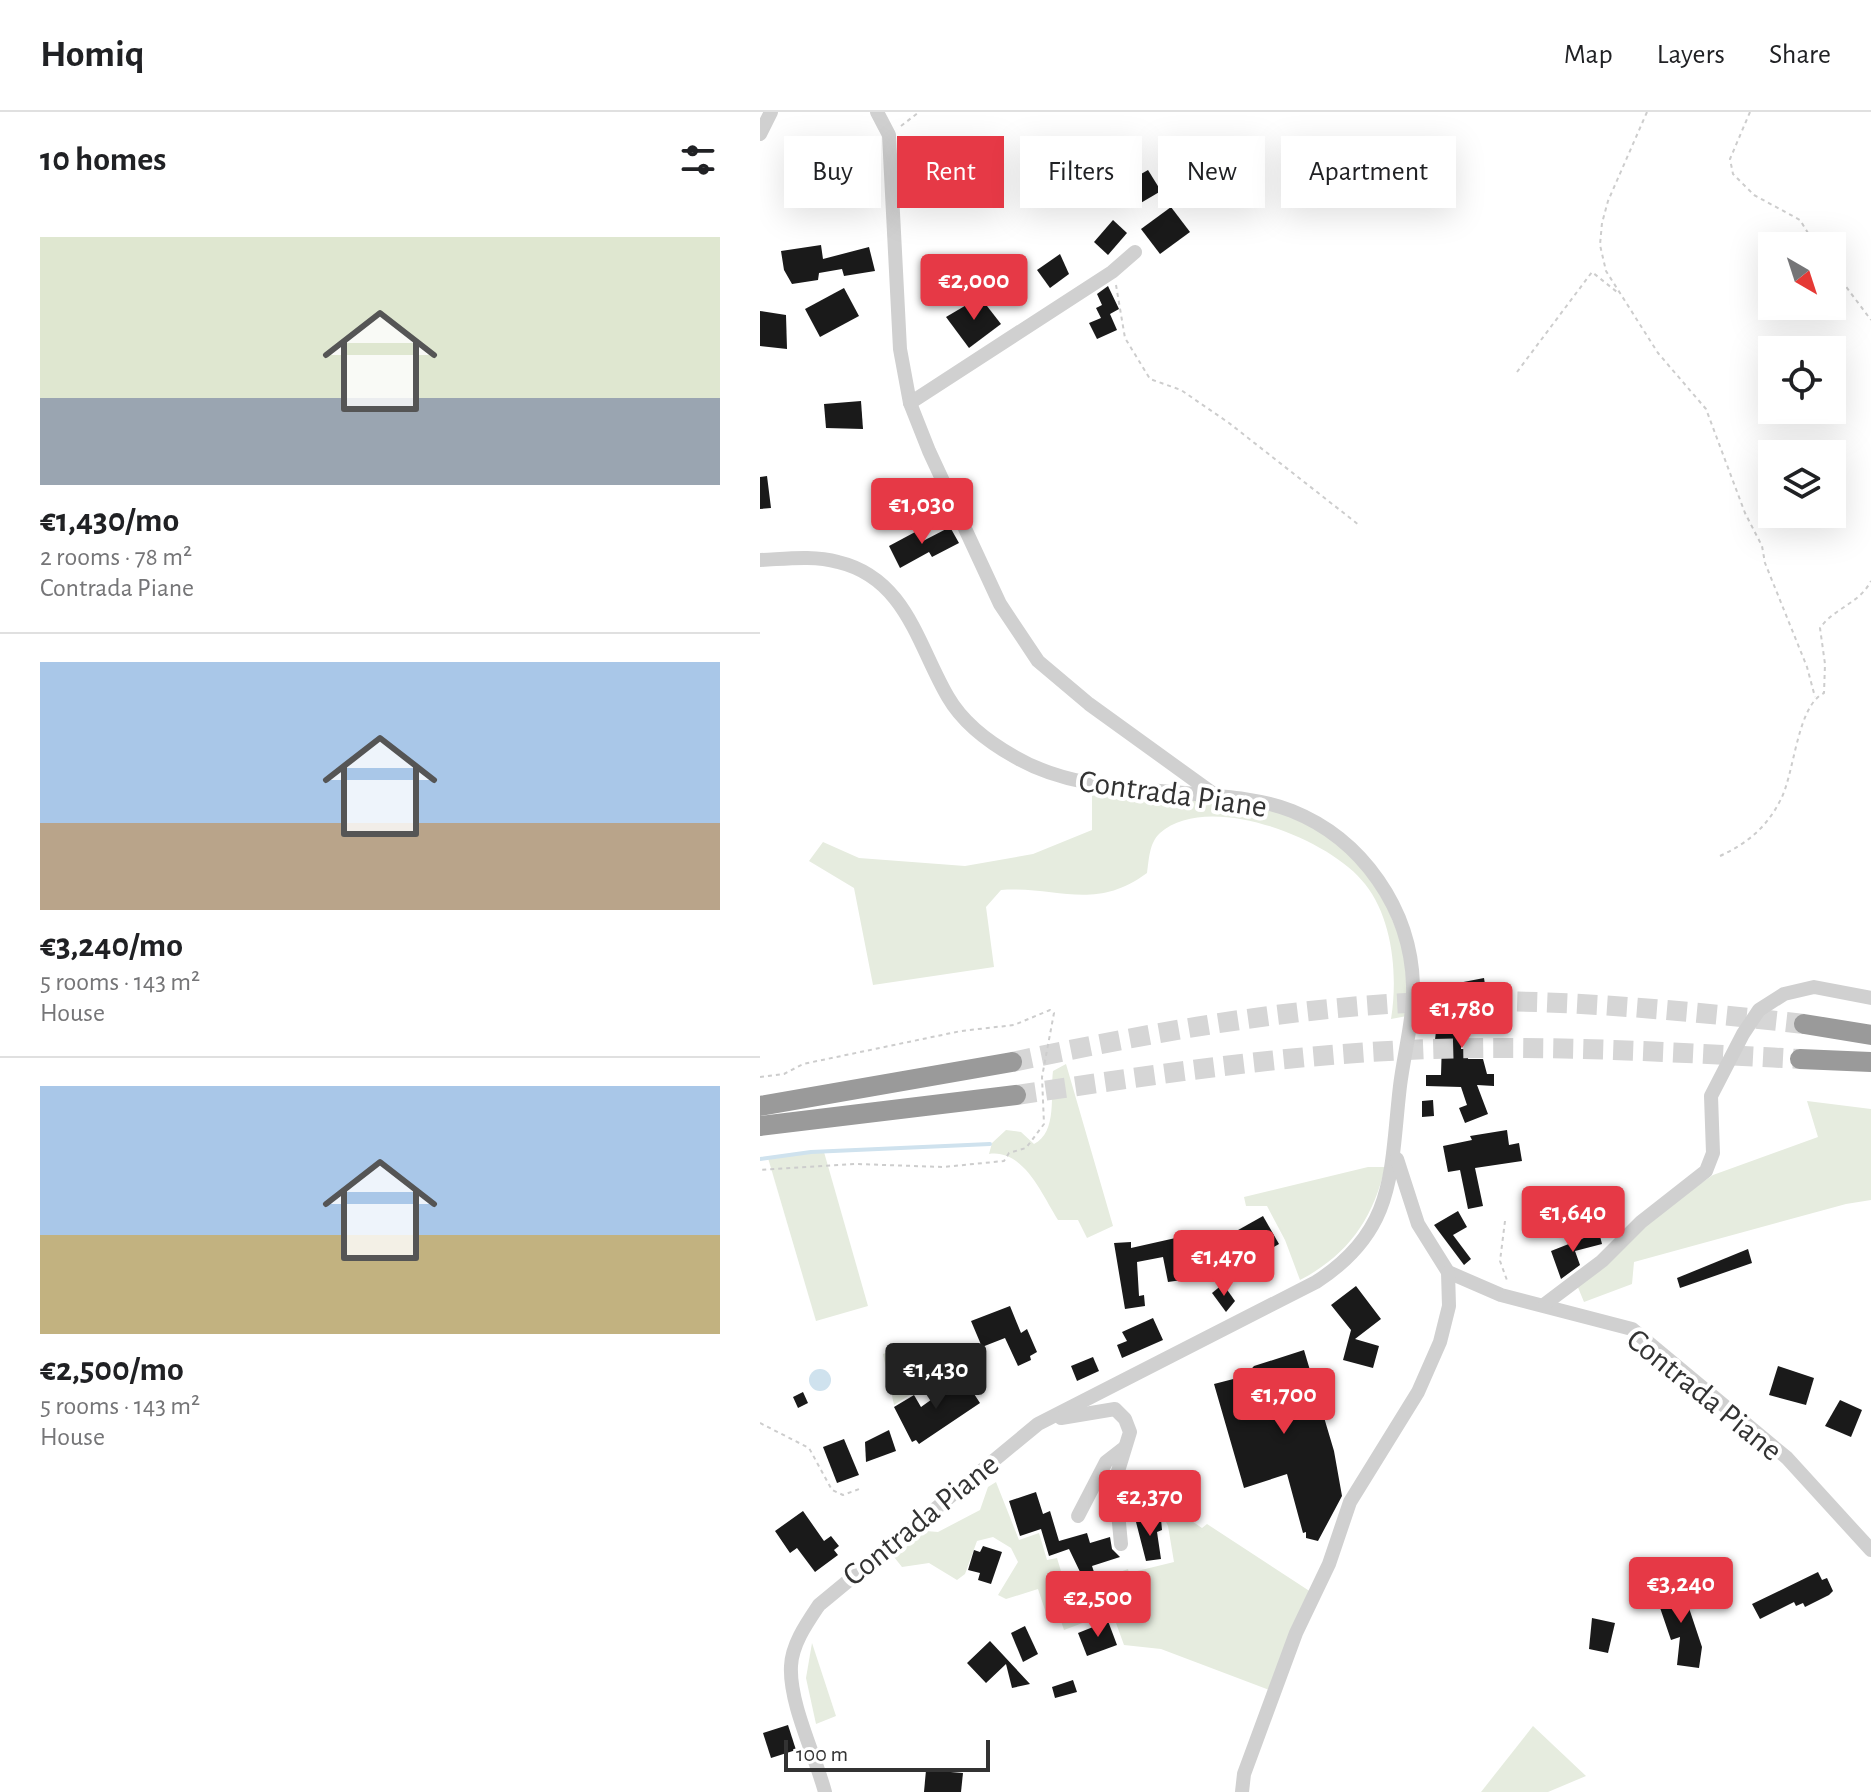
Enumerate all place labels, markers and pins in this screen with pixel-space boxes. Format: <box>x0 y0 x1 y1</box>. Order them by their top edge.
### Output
pin: €2,000 <box>909 254 1039 322</box>
pin: €1,030 <box>857 478 987 546</box>
pin: €1,780 <box>1397 982 1527 1050</box>
pin: €1,640 <box>1508 1186 1638 1254</box>
pin: €1,470 <box>1159 1230 1289 1298</box>
pin: €1,430 <box>871 1343 1001 1411</box>
pin: €1,700 <box>1219 1368 1349 1436</box>
pin: €2,370 <box>1085 1470 1215 1538</box>
pin: €3,240 <box>1616 1557 1746 1625</box>
pin: €2,500 <box>1033 1571 1163 1639</box>

